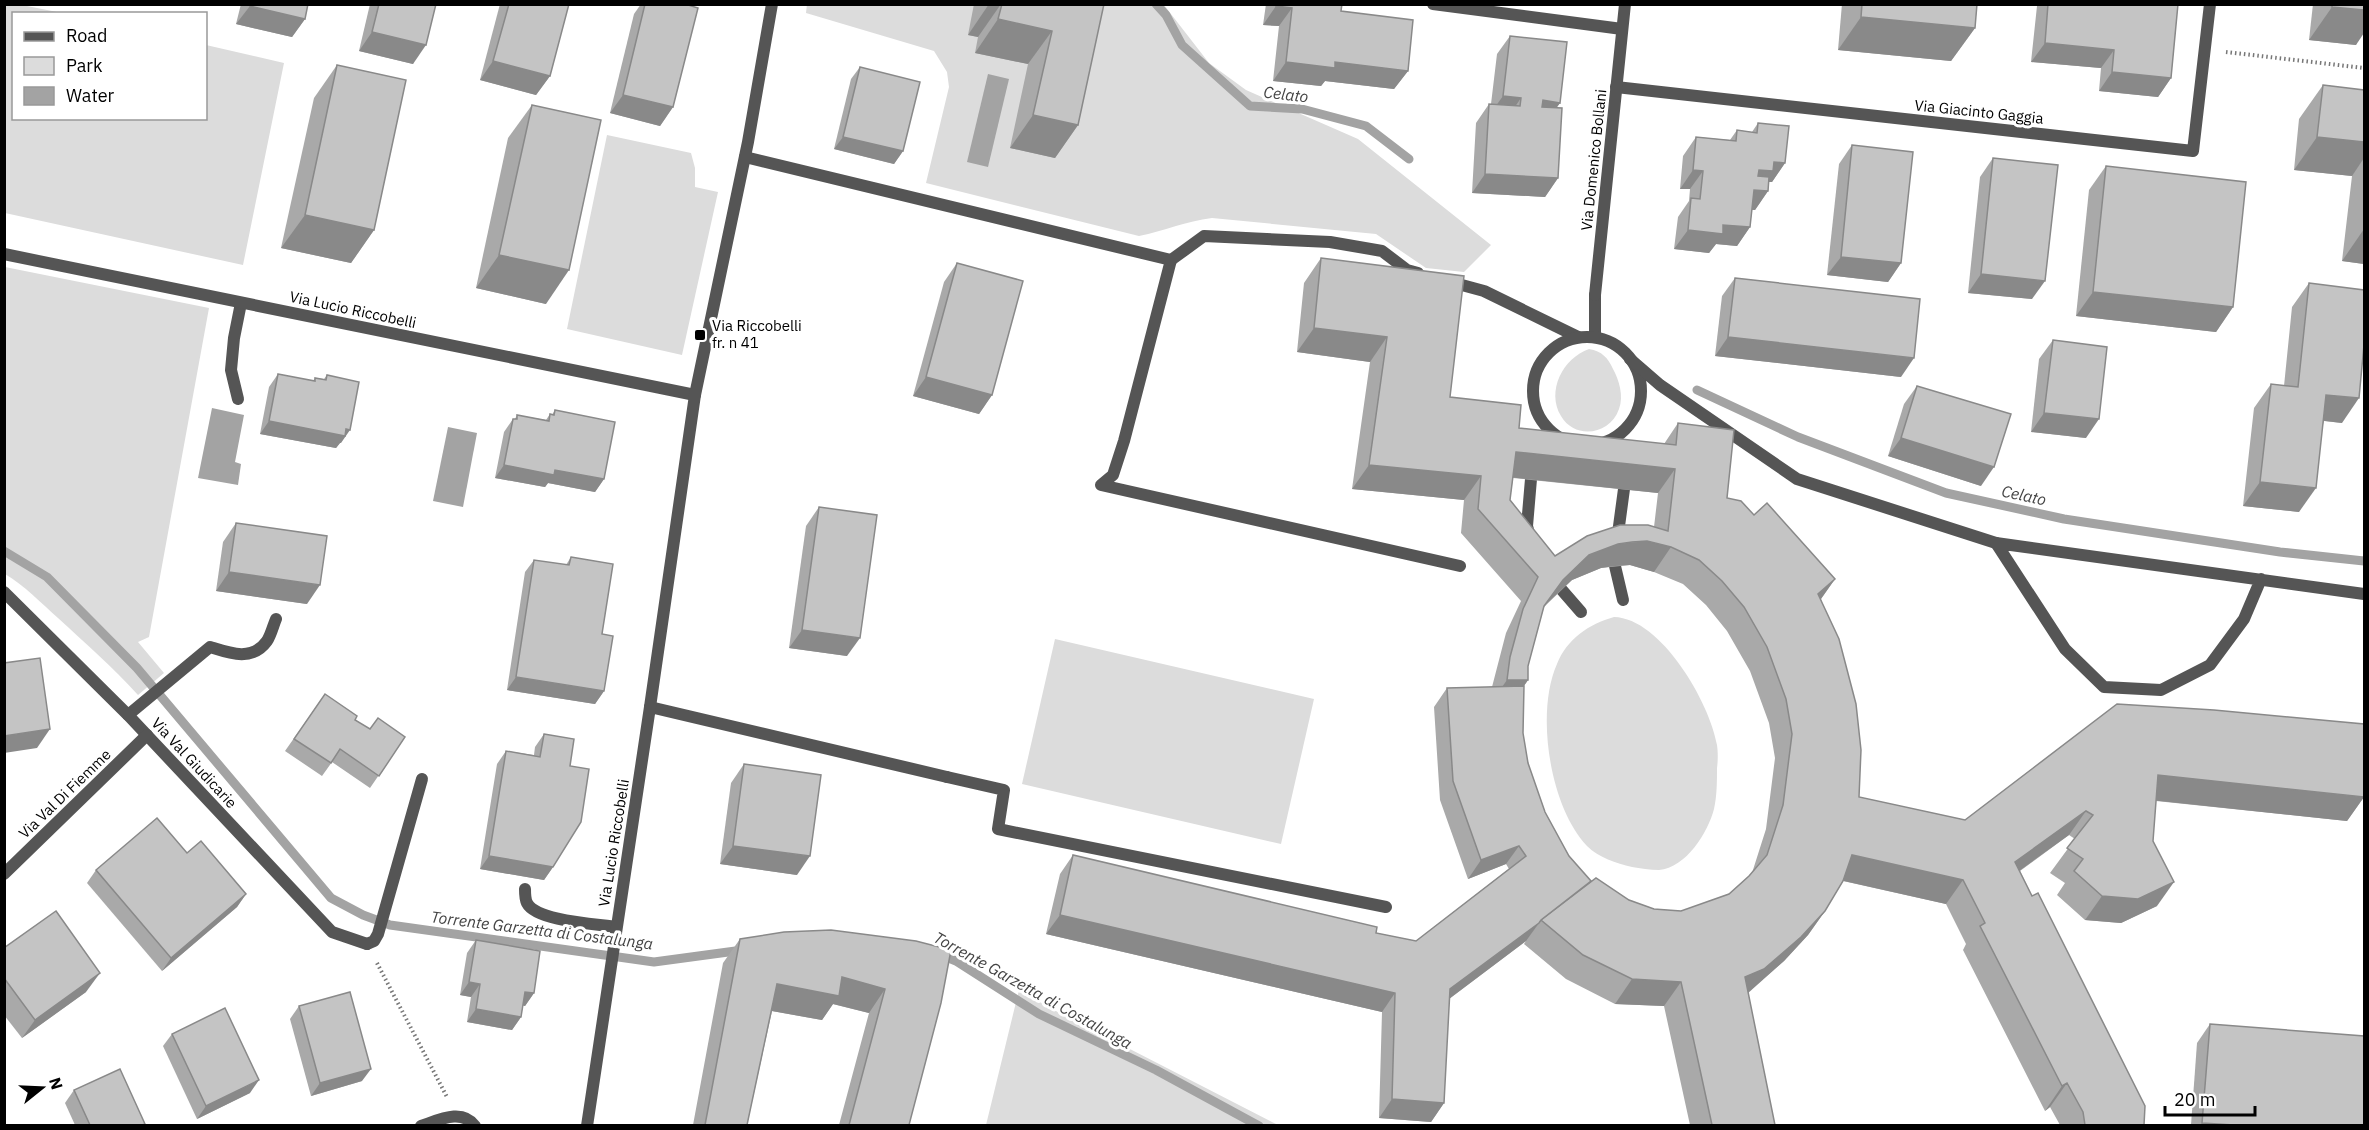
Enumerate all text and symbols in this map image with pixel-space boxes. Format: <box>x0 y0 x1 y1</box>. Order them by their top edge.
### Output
legend <box>12 12 207 120</box>
text: Road <box>66 24 107 47</box>
text: Park <box>66 54 103 77</box>
water label: Celato <box>1262 82 1310 106</box>
text: Water <box>66 84 115 107</box>
street label: Via Domenico Bollani <box>1577 88 1610 232</box>
street label: Via Giacinto Gaggia <box>1914 95 2045 128</box>
street label: Via Lucio Riccobelli <box>288 287 418 332</box>
place label: Via Riccobelli fr. n 41 <box>712 316 802 352</box>
marker: Via Riccobelli fr. n 41 <box>693 328 707 342</box>
water label: Celato <box>2000 481 2048 510</box>
street label: Via Val Giudicarie <box>148 713 241 812</box>
street label: Via Val Di Fiemme <box>15 745 115 842</box>
street label: Via Lucio Riccobelli <box>594 778 633 908</box>
water label: Torrente Garzetta di Costalunga <box>430 906 654 954</box>
water label: Torrente Garzetta di Costalunga <box>930 927 1136 1053</box>
north arrow <box>12 1058 72 1118</box>
text: N <box>45 1075 68 1092</box>
scale bar <box>2165 1079 2255 1117</box>
text: 20 m <box>2174 1088 2216 1111</box>

